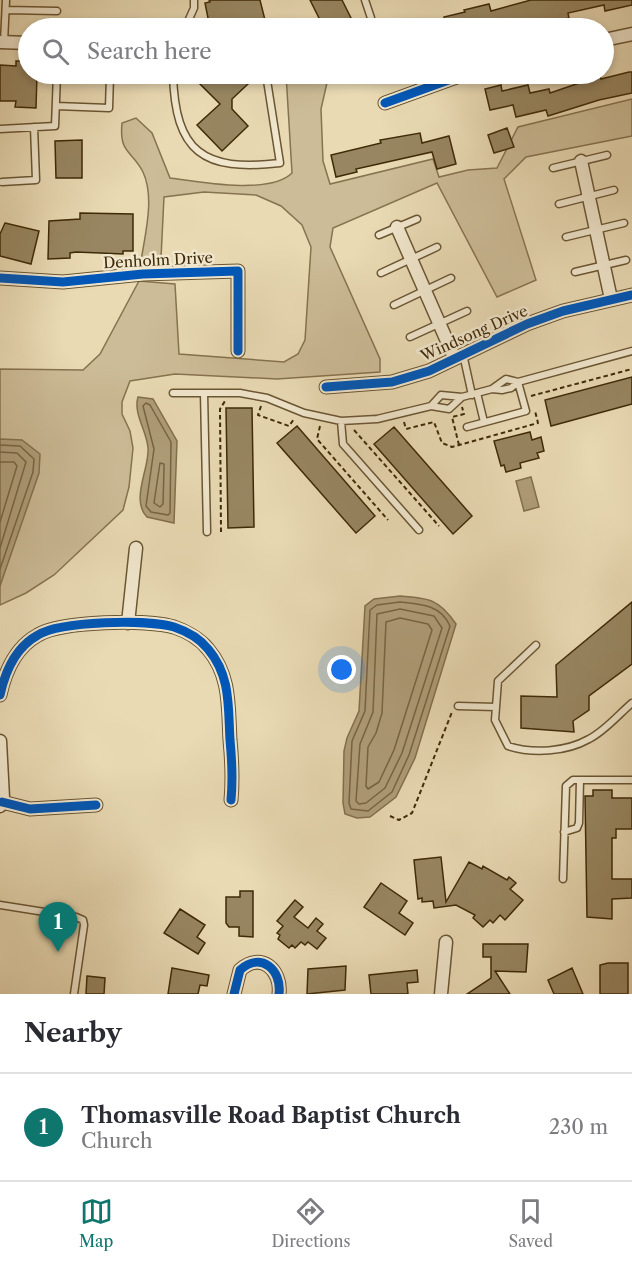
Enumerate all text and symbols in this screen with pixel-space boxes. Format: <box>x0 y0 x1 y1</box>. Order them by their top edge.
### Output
search box <box>18 18 614 84</box>
icon: search <box>39 35 72 68</box>
text: Search here <box>87 38 212 65</box>
street label: Denholm Drive <box>103 248 213 272</box>
street label: Windsong Drive <box>416 301 531 366</box>
your location <box>327 655 356 684</box>
pin: 1 <box>38 902 78 952</box>
text: Nearby <box>24 1017 122 1049</box>
text: Thomasville Road Baptist Church <box>81 1102 461 1129</box>
text: 1 <box>39 1115 48 1139</box>
text: 230 m <box>549 1115 608 1139</box>
text: Church <box>81 1129 152 1153</box>
tab: Map <box>79 1195 113 1251</box>
tab: Directions <box>271 1195 350 1251</box>
tab: Saved <box>509 1195 553 1251</box>

